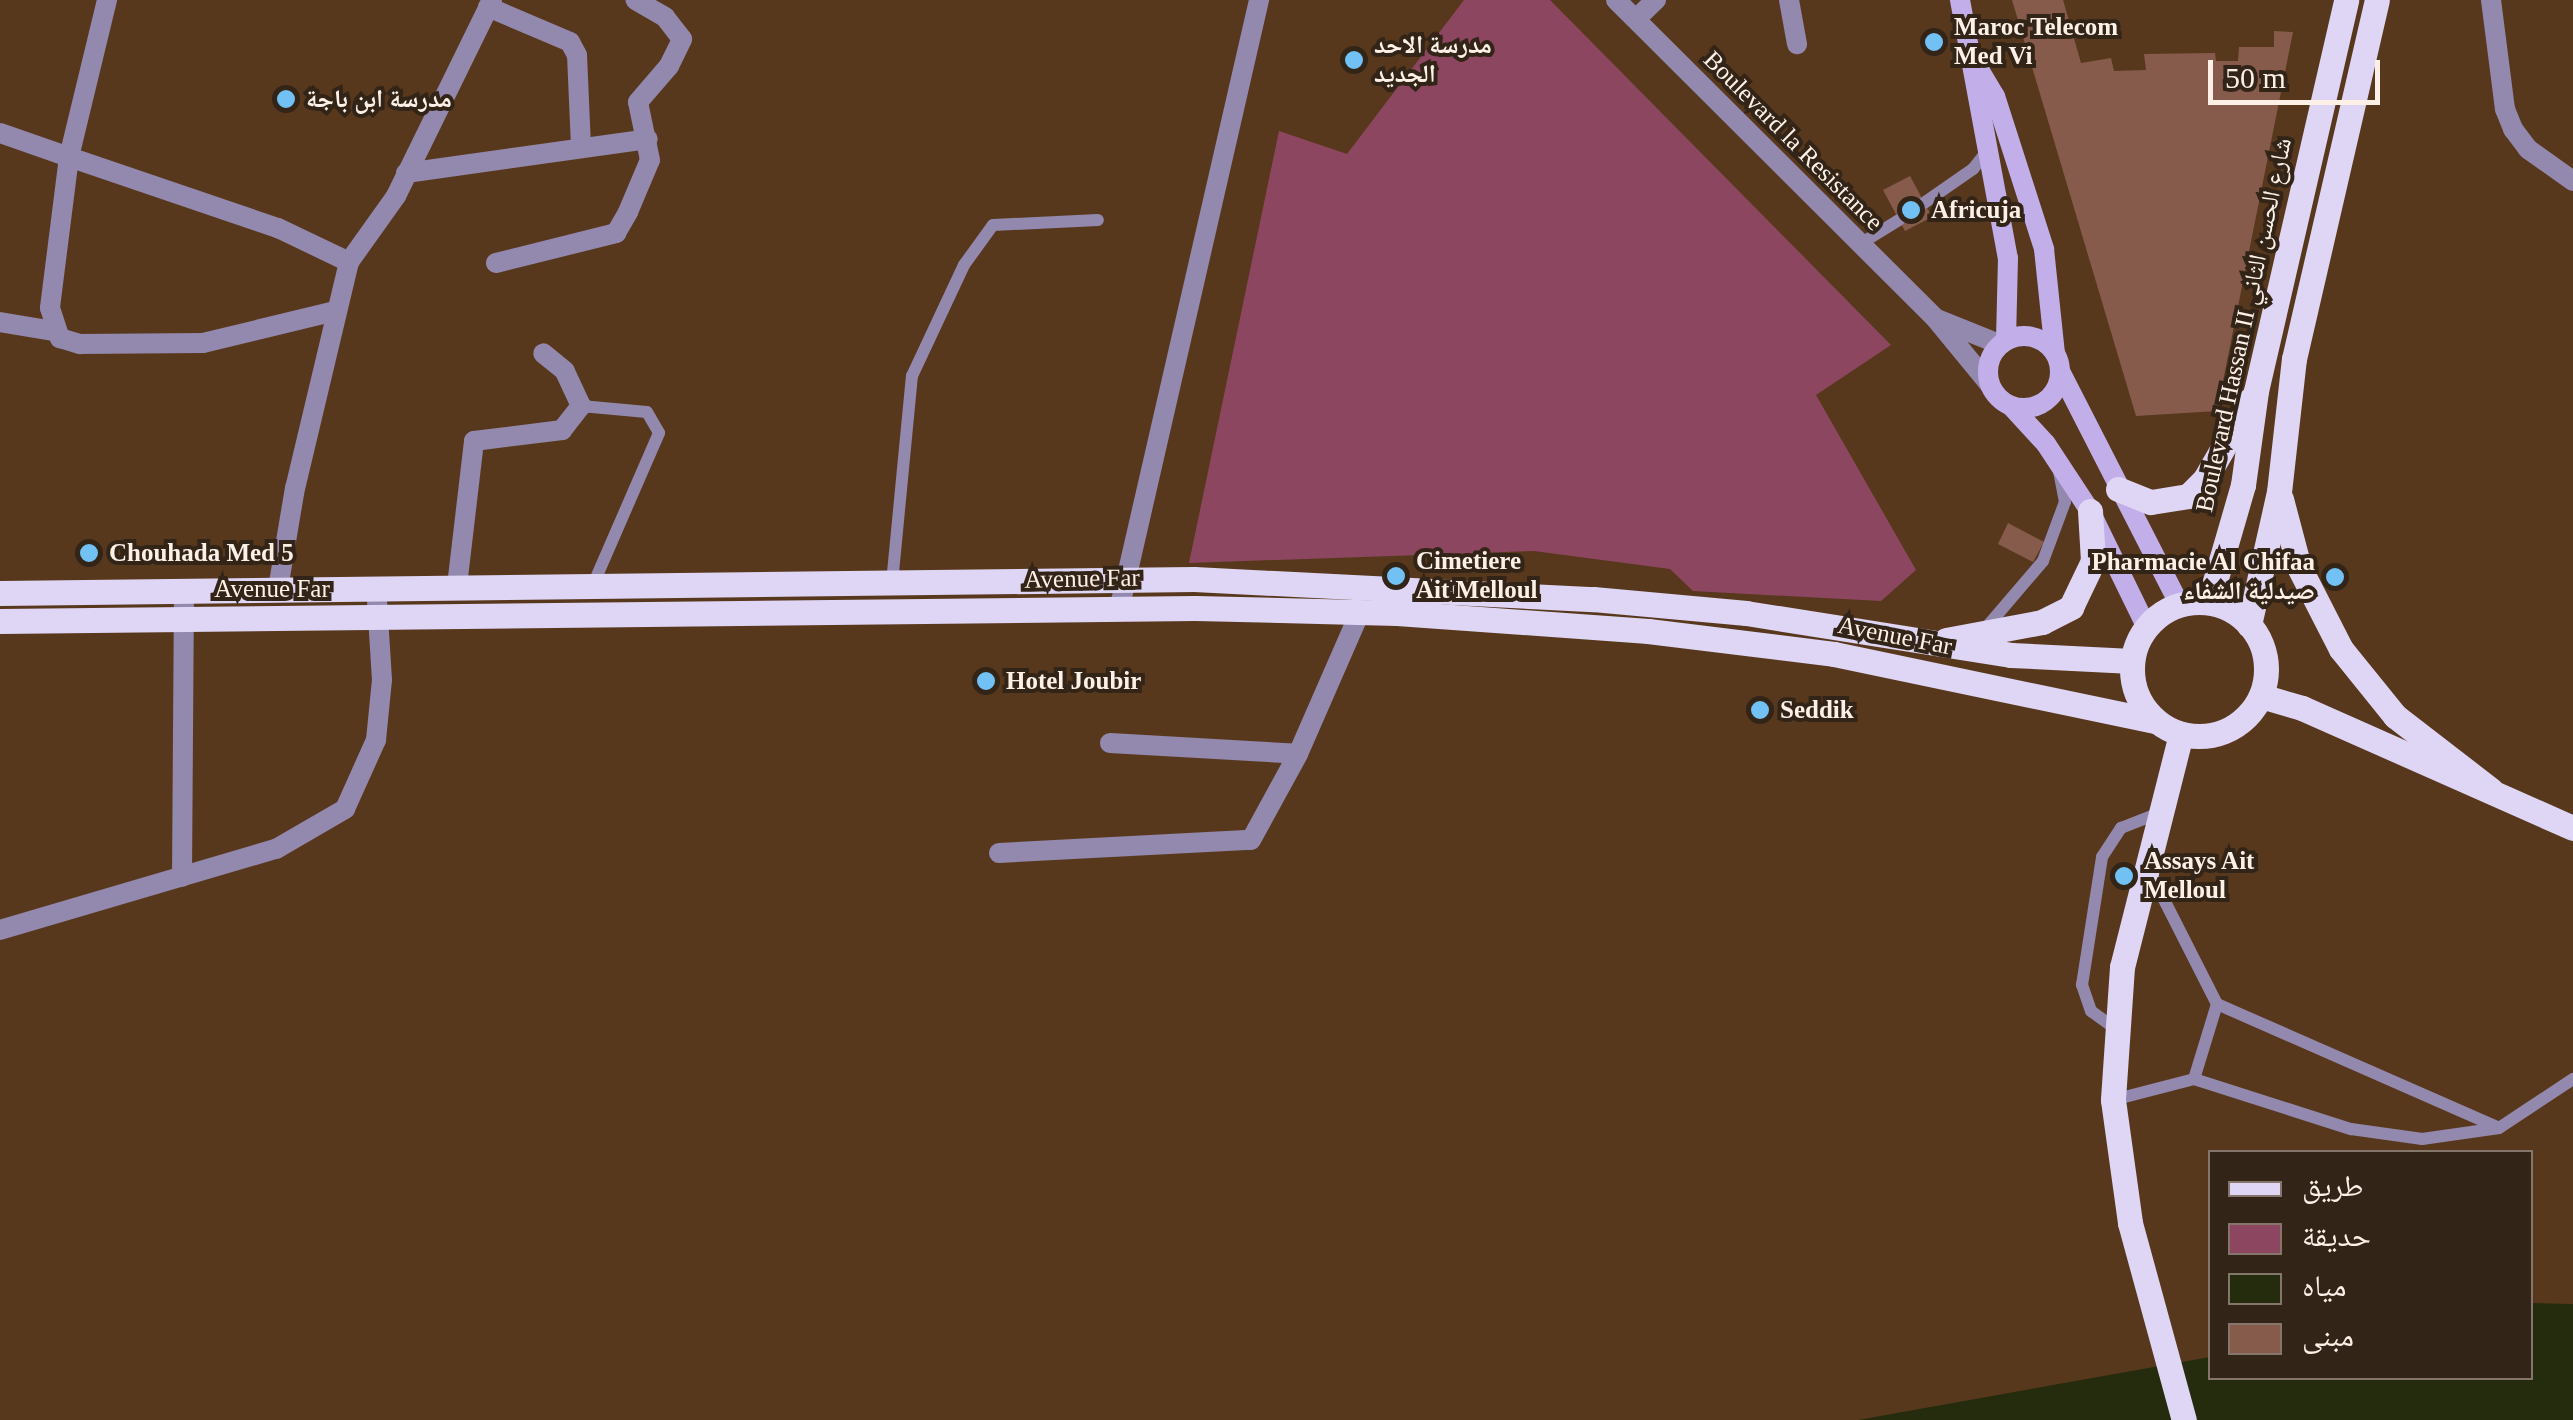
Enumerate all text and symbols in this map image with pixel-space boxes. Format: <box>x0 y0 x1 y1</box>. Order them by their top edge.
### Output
place label: Maroc Telecom Med Vi <box>1954 13 2119 72</box>
place label: مدرسة الاحد الجديد <box>1374 31 1492 90</box>
marker: Maroc Telecom Med Vi <box>1923 31 1945 53</box>
scale bar <box>2213 40 2386 102</box>
street label: Boulevard la Resistance <box>1697 45 1889 237</box>
marker: مدرسة الاحد الجديد <box>1343 49 1365 71</box>
text: 50 m <box>2225 61 2286 94</box>
place label: مدرسة ابن باجة <box>306 84 452 114</box>
marker: مدرسة ابن باجة <box>275 88 297 110</box>
street label: Boulevard Hassan II شارع الحسن الثاني <box>2190 135 2298 515</box>
place label: Africuja <box>1931 195 2021 225</box>
marker: Africuja <box>1900 199 1922 221</box>
place label: Chouhada Med 5 <box>109 538 294 568</box>
marker: Chouhada Med 5 <box>78 542 100 564</box>
place label: Cimetiere Ait Melloul <box>1416 547 1538 606</box>
place label: Pharmacie Al Chifaa صيدلية الشفاء <box>2090 548 2315 607</box>
street label: Avenue Far <box>1024 563 1140 595</box>
marker: Cimetiere Ait Melloul <box>1385 565 1407 587</box>
marker: Pharmacie Al Chifaa صيدلية الشفاء <box>2324 566 2346 588</box>
street label: Avenue Far <box>214 574 330 604</box>
street label: Avenue Far <box>1835 610 1955 662</box>
place label: Hotel Joubir <box>1006 666 1141 696</box>
marker: Hotel Joubir <box>975 670 997 692</box>
place label: Seddik <box>1780 695 1854 725</box>
marker: Seddik <box>1749 699 1771 721</box>
place label: Assays Ait Melloul <box>2144 847 2256 906</box>
marker: Assays Ait Melloul <box>2113 865 2135 887</box>
legend <box>2208 1150 2533 1380</box>
text: طريق <box>2302 1169 2363 1202</box>
text: حديقة <box>2302 1219 2371 1252</box>
text: مياه <box>2302 1269 2346 1302</box>
text: مبنى <box>2302 1319 2354 1352</box>

